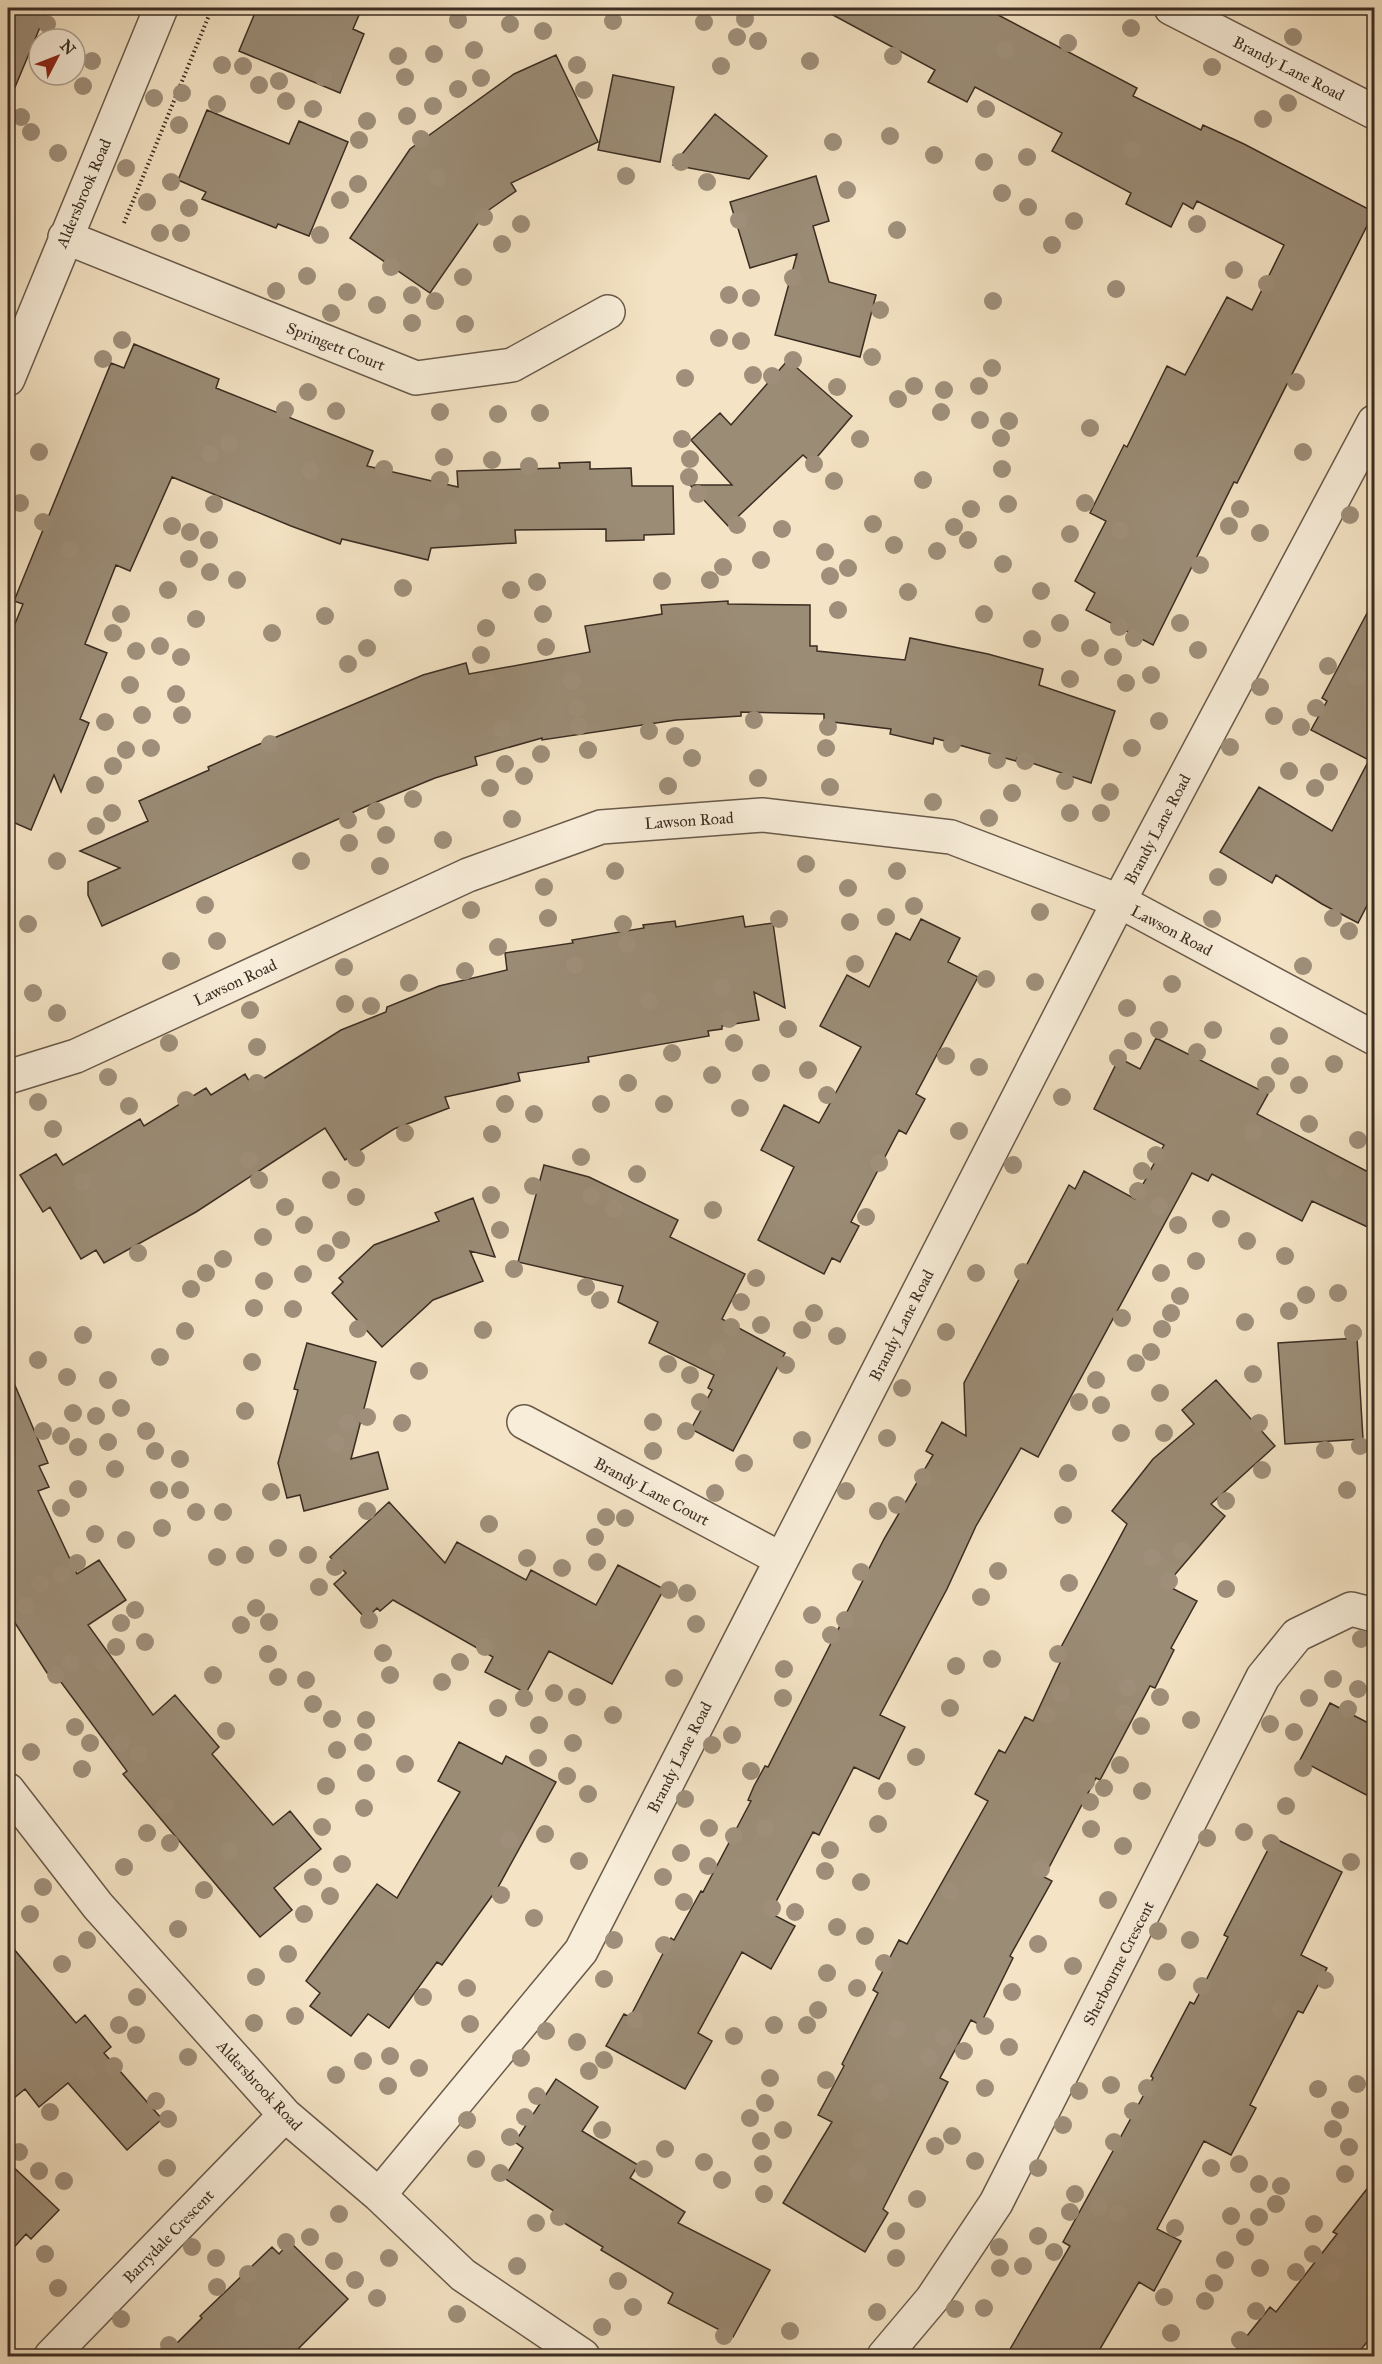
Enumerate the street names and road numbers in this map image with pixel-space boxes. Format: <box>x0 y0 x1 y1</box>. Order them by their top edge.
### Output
street label: Brandy Lane Road <box>1230 32 1348 105</box>
street label: Aldersbrook Road <box>52 136 115 251</box>
street label: Springett Court <box>283 318 388 376</box>
street label: Brandy Lane Road <box>1120 771 1195 888</box>
street label: Lawson Road <box>644 808 734 833</box>
street label: Lawson Road <box>1128 901 1216 960</box>
street label: Lawson Road <box>191 955 280 1010</box>
street label: Brandy Lane Road <box>865 1266 938 1384</box>
street label: Brandy Lane Court <box>591 1453 713 1530</box>
street label: Brandy Lane Road <box>643 1698 716 1816</box>
street label: Sherbourne Crescent <box>1079 1898 1158 2029</box>
street label: Aldersbrook Road <box>212 2036 306 2134</box>
street label: Barrydale Crescent <box>119 2185 218 2287</box>

